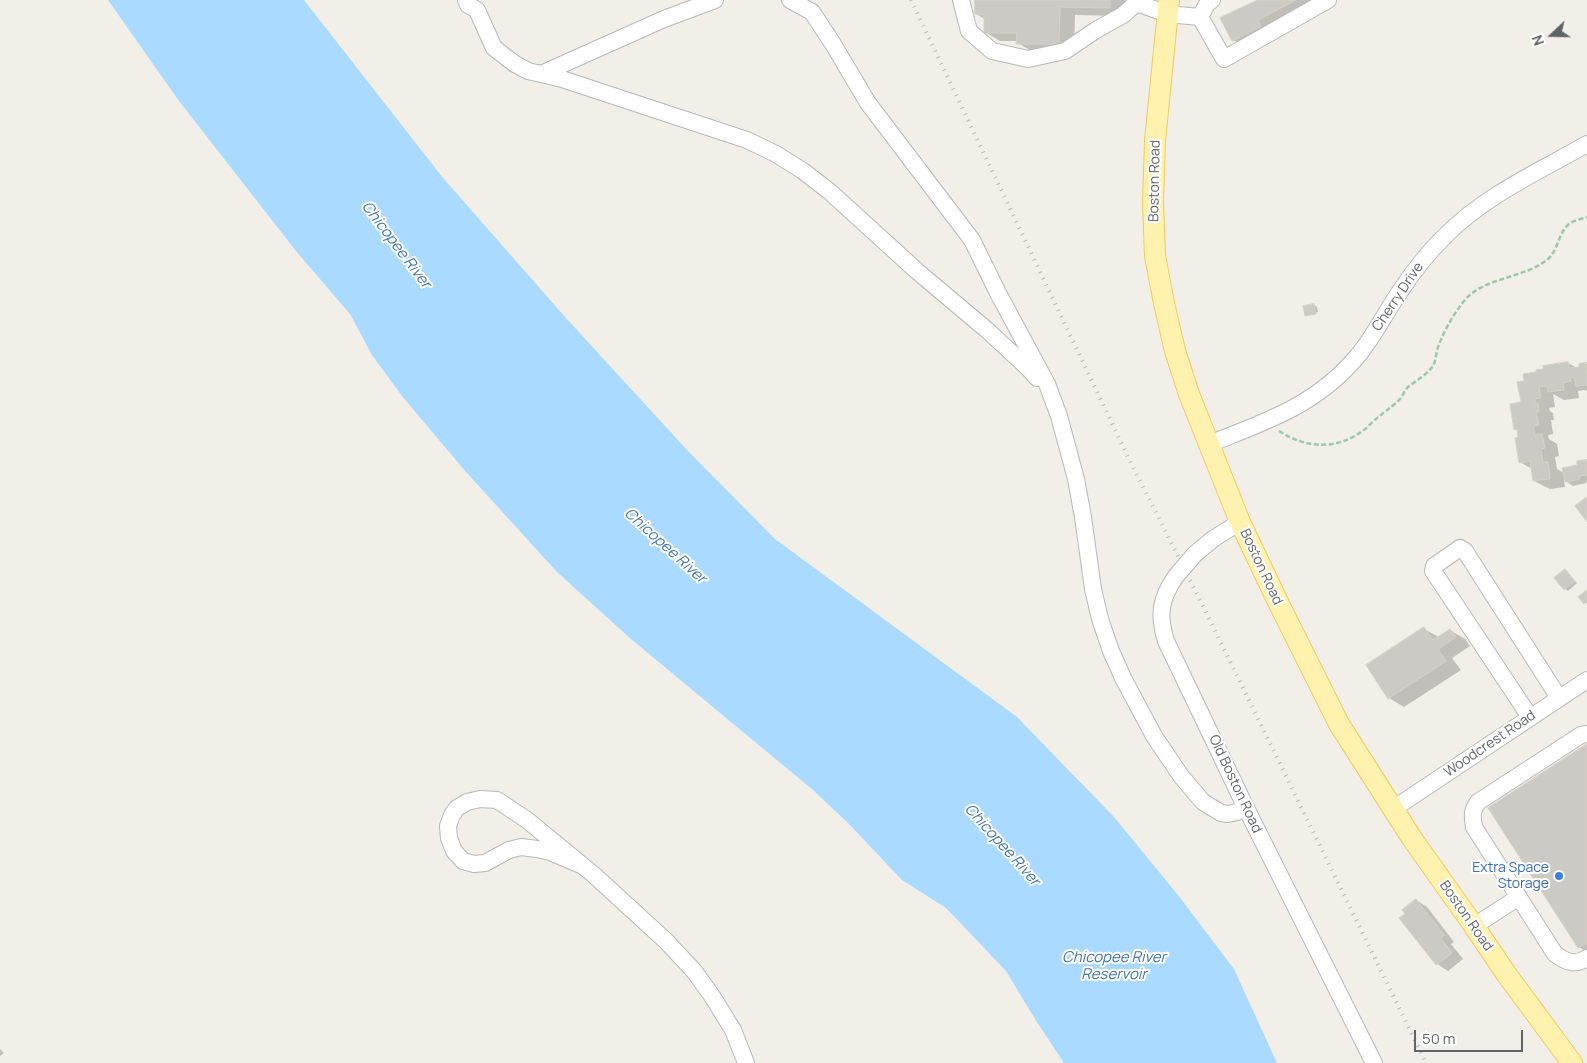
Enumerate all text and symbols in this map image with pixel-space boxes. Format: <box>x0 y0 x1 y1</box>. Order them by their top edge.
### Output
north arrow <box>1527 10 1577 60</box>
text: N <box>1527 32 1548 49</box>
street label: Boston Road <box>1146 140 1164 222</box>
water label: Chicopee River <box>358 198 434 292</box>
street label: Cherry Drive <box>1369 259 1427 335</box>
water label: Chicopee River <box>620 505 710 587</box>
street label: Boston Road <box>1236 526 1286 608</box>
street label: Woodcrest Road <box>1441 707 1539 781</box>
street label: Old Boston Road <box>1205 732 1265 836</box>
water label: Chicopee River <box>961 800 1043 890</box>
place label: Extra Space Storage <box>1472 860 1549 892</box>
marker: Extra Space Storage <box>1553 870 1565 882</box>
street label: Boston Road <box>1436 878 1496 954</box>
water label: Chicopee River Reservoir <box>1062 949 1166 984</box>
scale bar <box>1417 1020 1526 1052</box>
text: 50 m <box>1422 1028 1456 1049</box>

